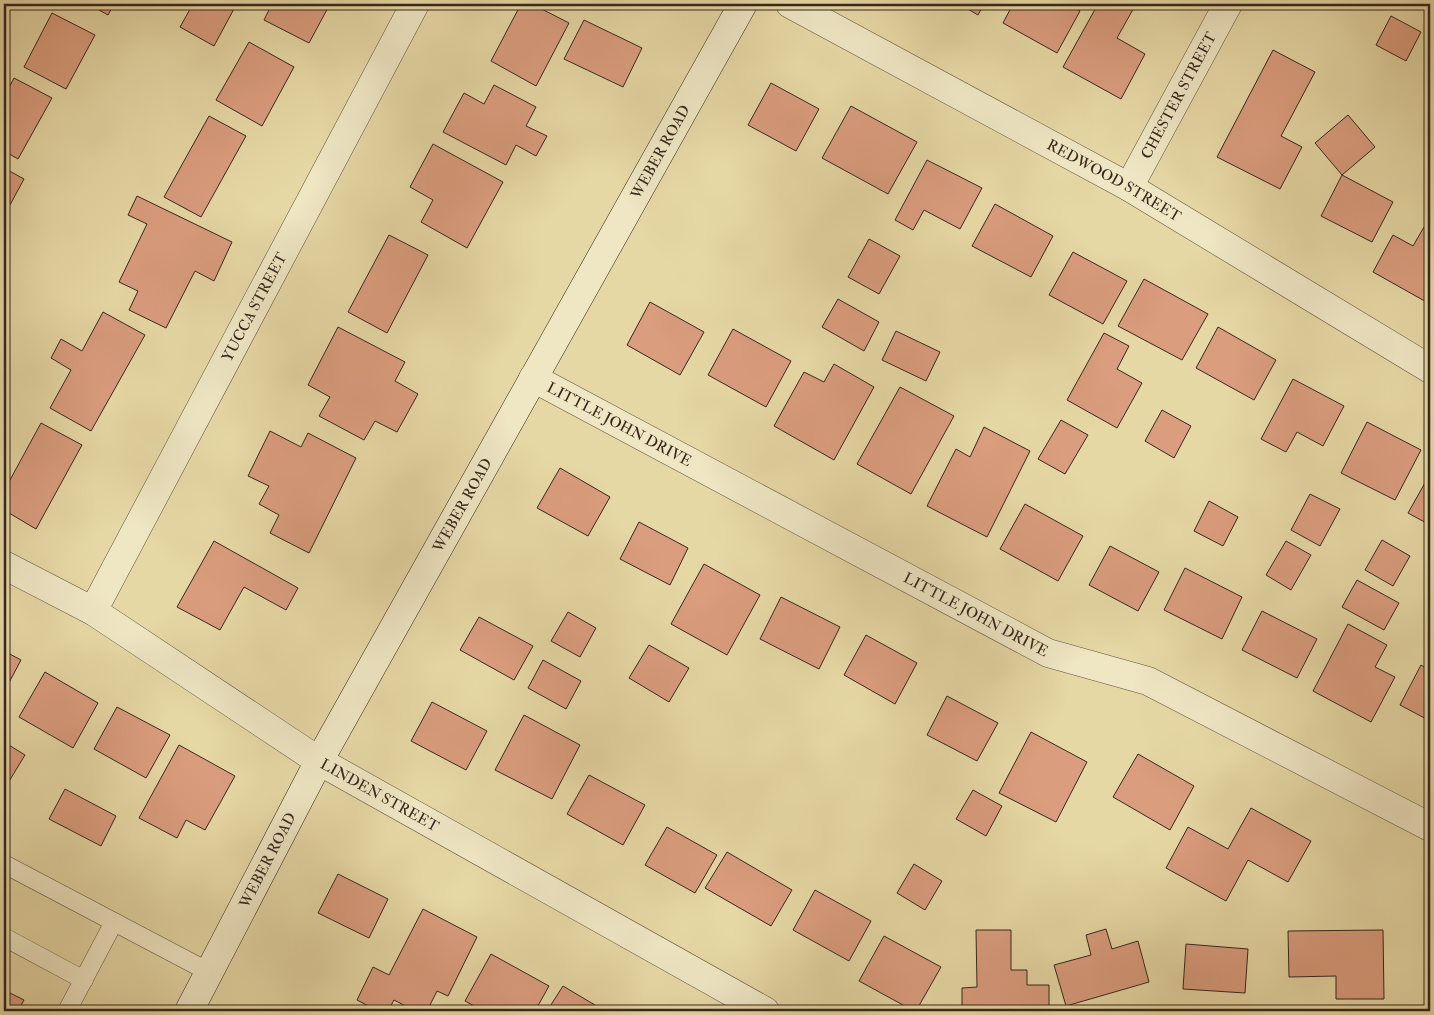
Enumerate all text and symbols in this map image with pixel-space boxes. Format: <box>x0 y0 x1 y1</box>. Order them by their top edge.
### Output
street label: CHESTER STREET <box>1137 29 1221 162</box>
street label: WEBER ROAD <box>626 102 695 203</box>
street label: REDWOOD STREET <box>1043 135 1184 226</box>
street label: YUCCA STREET <box>218 250 291 365</box>
street label: LITTLE JOHN DRIVE <box>543 378 695 471</box>
street label: WEBER ROAD <box>428 455 497 557</box>
street label: LITTLE JOHN DRIVE <box>900 568 1051 661</box>
street label: LINDEN STREET <box>317 755 442 836</box>
street label: WEBER ROAD <box>235 810 300 912</box>

